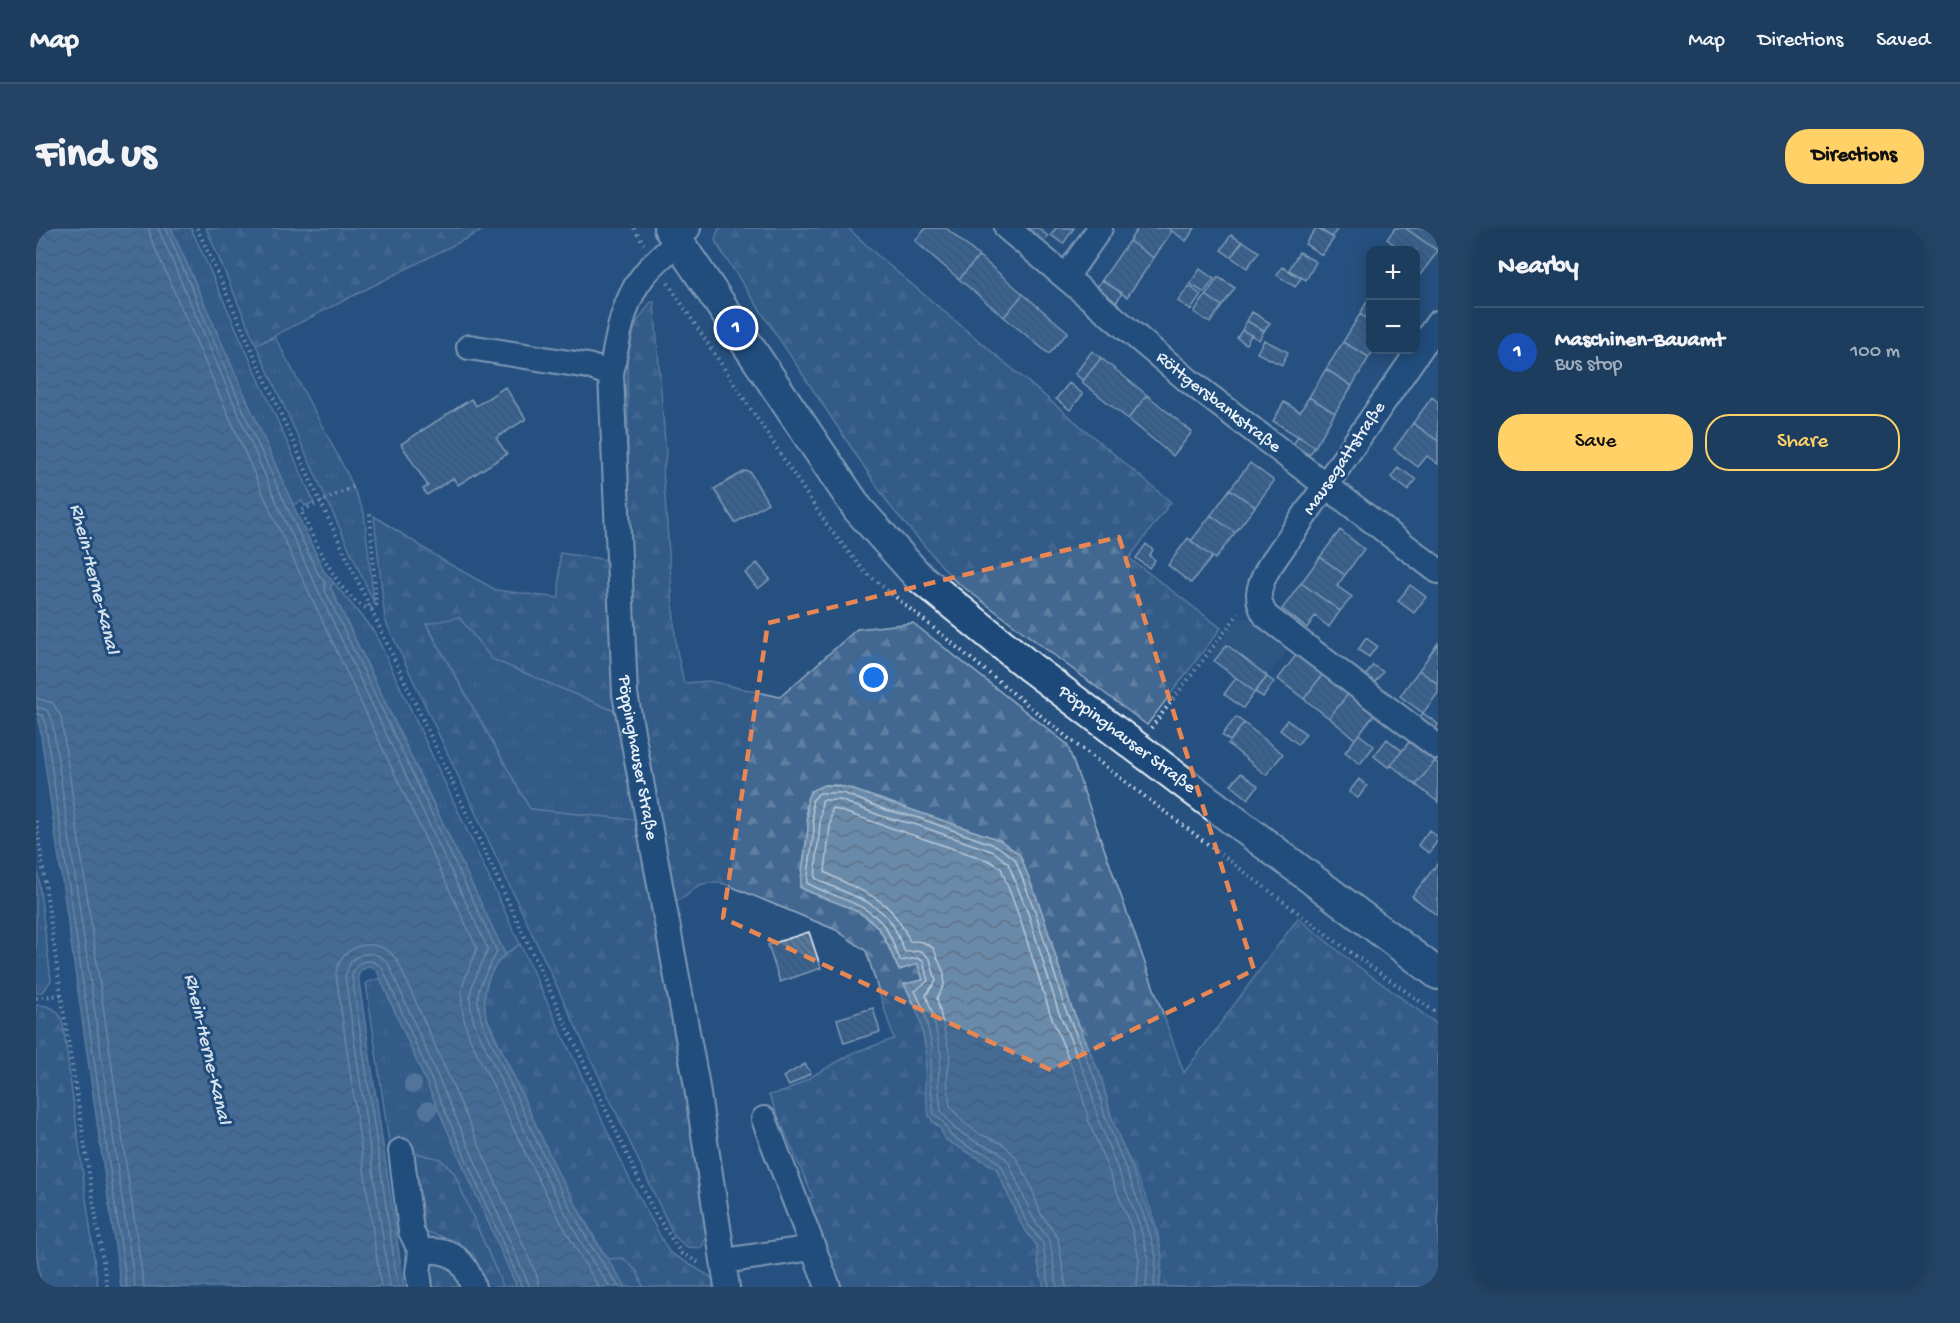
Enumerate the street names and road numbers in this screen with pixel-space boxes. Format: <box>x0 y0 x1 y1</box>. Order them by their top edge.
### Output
street label: Röttgersbankstraße <box>1151 347 1285 458</box>
street label: Mausegattstraße <box>1299 398 1391 520</box>
street label: Pöppinghauser Straße <box>614 674 662 842</box>
street label: Pöppinghauser Straße <box>1053 681 1200 799</box>

